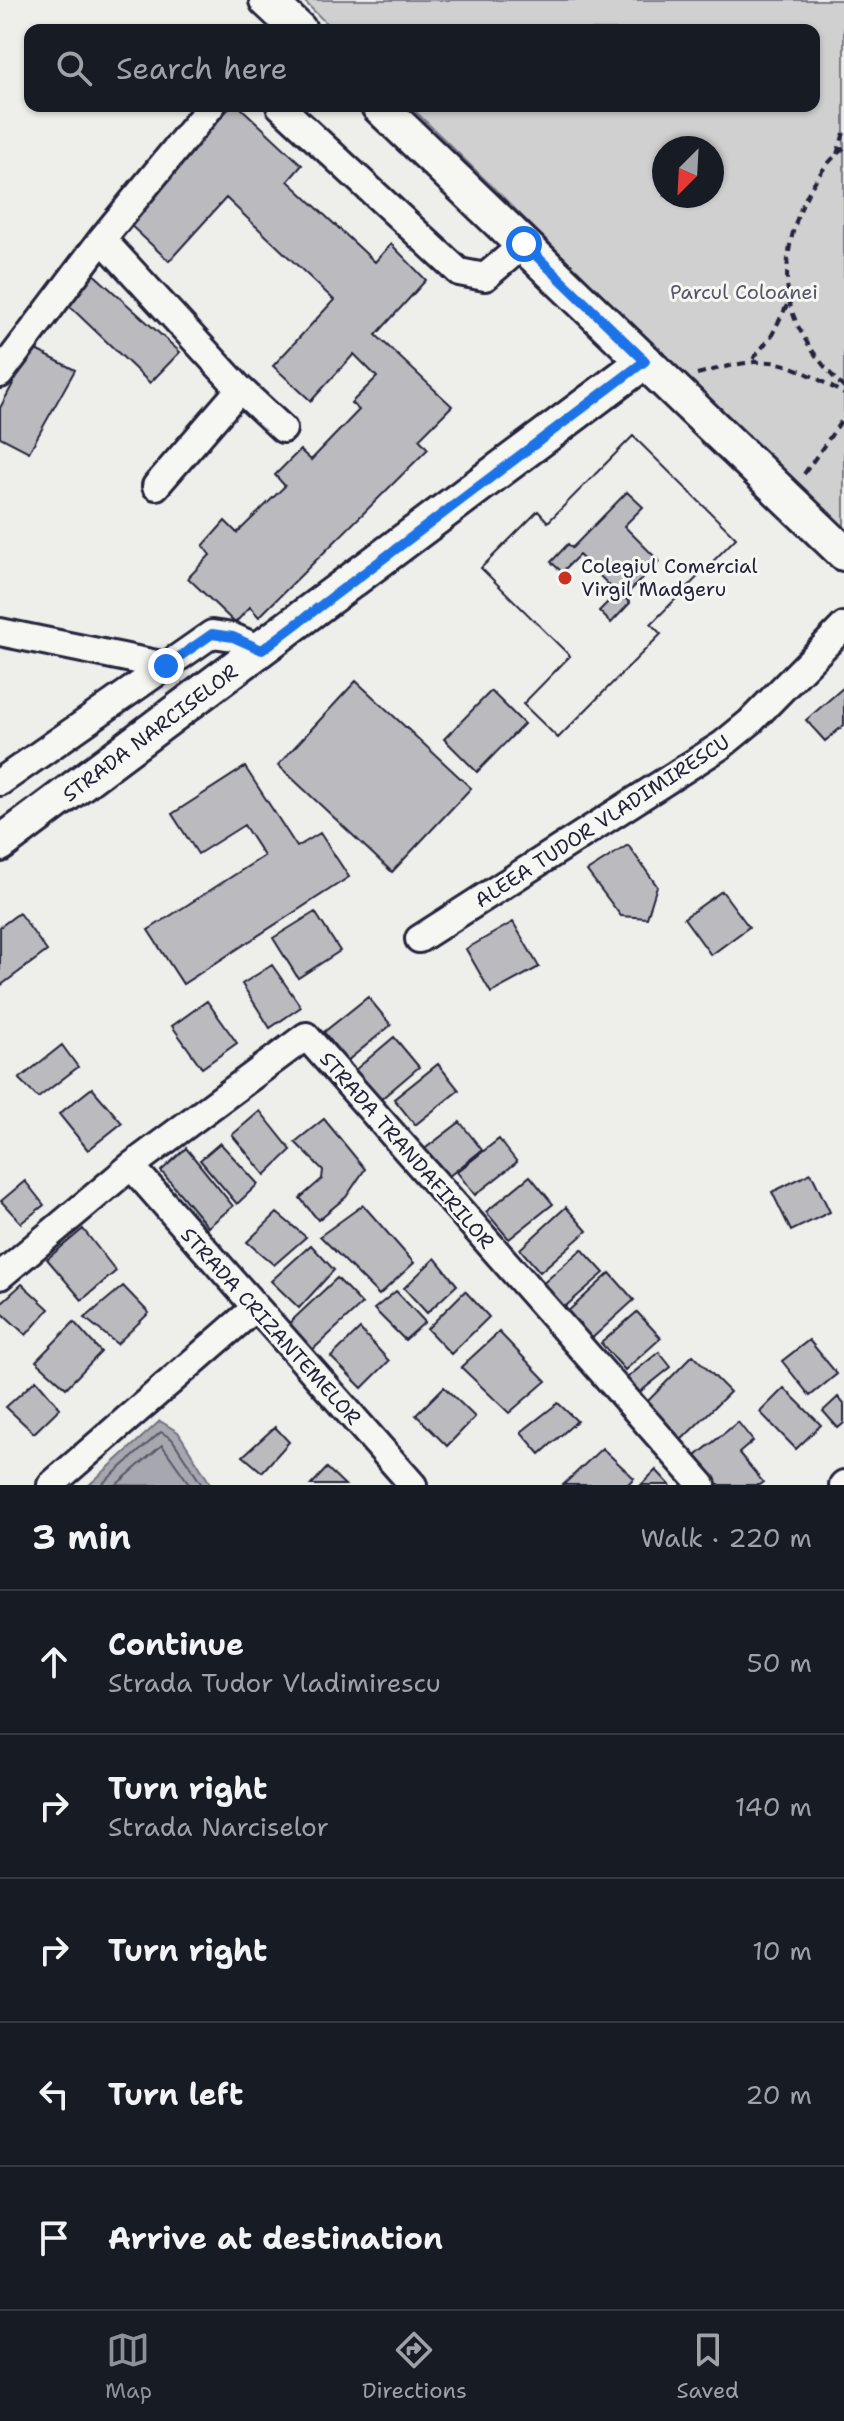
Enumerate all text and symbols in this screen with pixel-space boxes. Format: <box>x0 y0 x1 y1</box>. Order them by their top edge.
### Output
search box <box>24 24 820 112</box>
icon: search <box>52 46 96 90</box>
text: Search here <box>116 48 287 89</box>
north arrow <box>652 136 724 208</box>
route start <box>506 226 542 262</box>
park label: Parcul Coloanei <box>670 279 818 305</box>
place label: Colegiul Comercial Virgil Madgeru <box>581 553 758 602</box>
marker: Colegiul Comercial Virgil Madgeru <box>556 569 574 587</box>
route end <box>148 648 184 684</box>
street label: STRADA NARCISELOR <box>57 658 243 807</box>
street label: ALEEA TUDOR VLADIMIRESCU <box>470 729 734 913</box>
street label: STRADA TRANDAFIRILOR <box>314 1046 500 1254</box>
street label: STRADA CRIZANTEMELOR <box>175 1222 367 1430</box>
text: 3 min <box>32 1514 131 1560</box>
text: Walk · 220 m <box>640 1520 812 1555</box>
text: Continue <box>108 1624 244 1665</box>
icon: ahead <box>32 1640 76 1684</box>
text: 50 m <box>747 1645 812 1680</box>
text: Strada Tudor Vladimirescu <box>108 1665 441 1700</box>
text: Turn right <box>108 1768 267 1809</box>
icon: right <box>32 1784 76 1828</box>
text: 140 m <box>735 1789 812 1824</box>
text: Strada Narciselor <box>108 1809 329 1844</box>
icon: right <box>32 1928 76 1972</box>
text: Turn right <box>108 1930 267 1971</box>
text: 10 m <box>752 1933 812 1968</box>
icon: left <box>32 2072 76 2116</box>
text: Turn left <box>108 2074 243 2115</box>
text: 20 m <box>745 2077 812 2112</box>
icon: arrive <box>32 2216 76 2260</box>
text: Arrive at destination <box>108 2218 443 2259</box>
tab: Map <box>105 2328 152 2405</box>
tab: Directions <box>362 2328 467 2405</box>
tab: Saved <box>677 2328 739 2405</box>

